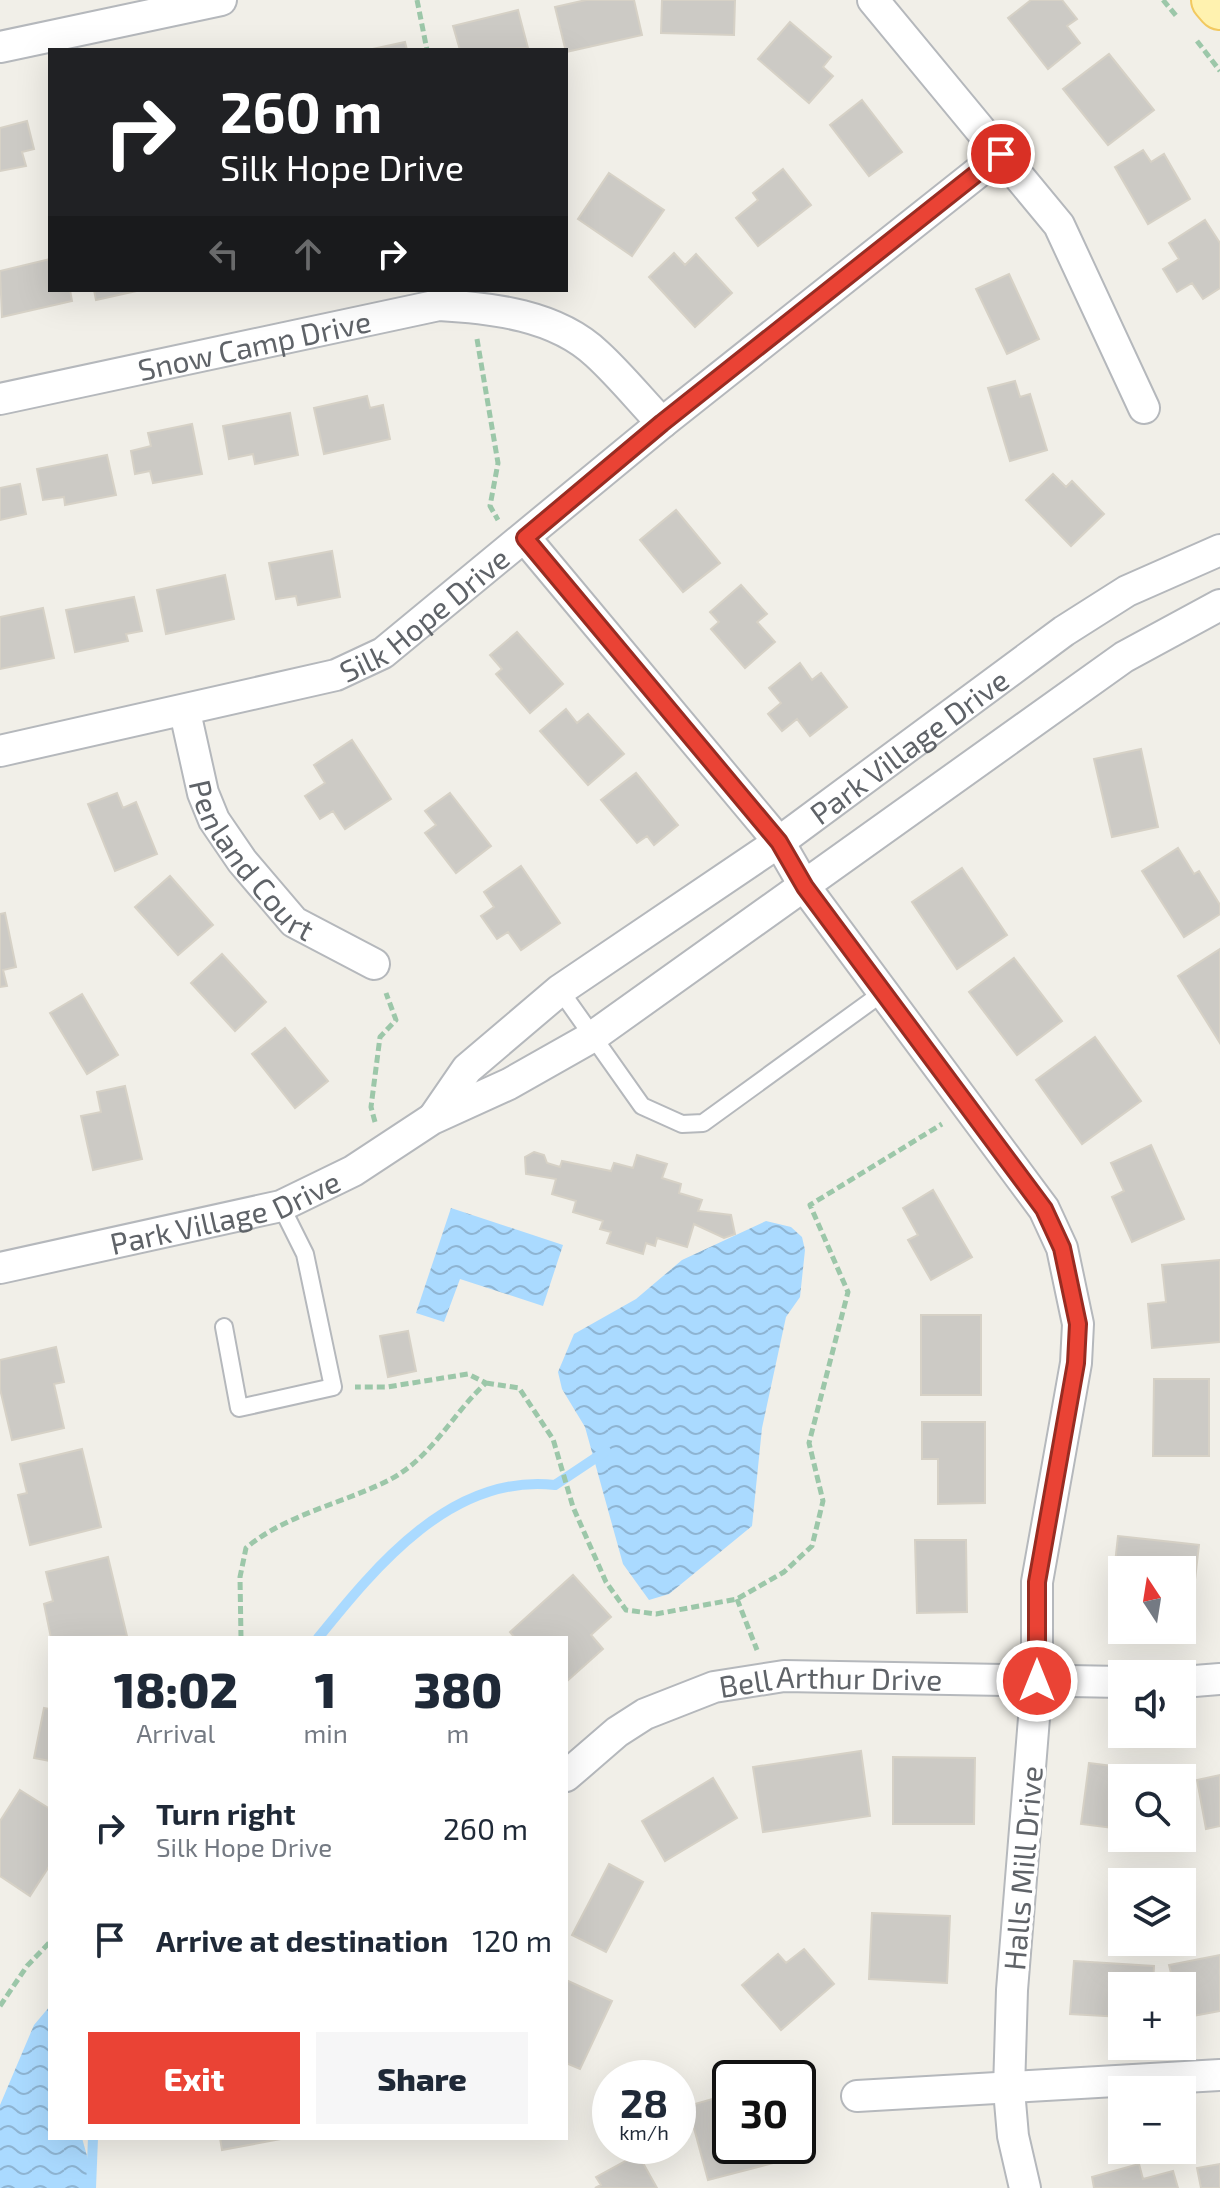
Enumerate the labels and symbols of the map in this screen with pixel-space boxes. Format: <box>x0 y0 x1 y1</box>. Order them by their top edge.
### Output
pin <box>967 120 1035 188</box>
street label: Snow Camp Drive <box>134 302 374 387</box>
street label: Silk Hope Drive <box>334 539 516 689</box>
street label: Park Village Drive <box>802 661 1015 831</box>
street label: Penland Court <box>183 776 320 947</box>
street label: Park Village Drive <box>107 1162 346 1261</box>
north arrow <box>1108 1556 1196 1644</box>
position arrow <box>995 1639 1079 1723</box>
street label: Bell Arthur Drive <box>716 1658 943 1704</box>
street label: Halls Mill Drive <box>995 1764 1049 1972</box>
speed limit sign: 30 <box>712 2060 816 2164</box>

